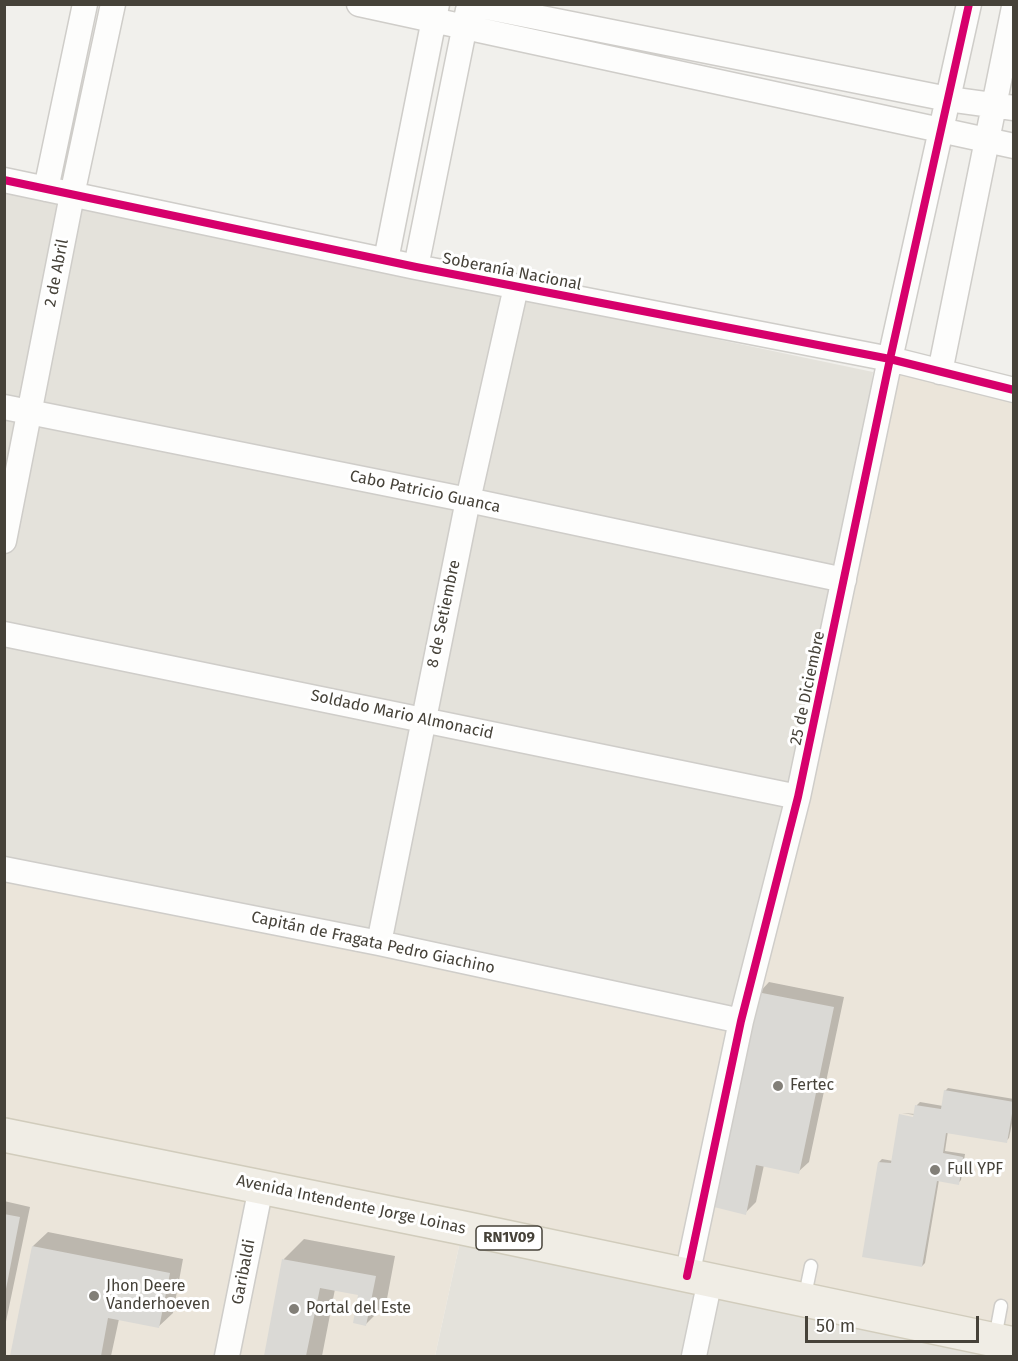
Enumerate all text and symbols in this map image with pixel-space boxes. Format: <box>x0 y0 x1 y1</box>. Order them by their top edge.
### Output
street label: 2 de Abril <box>41 237 73 309</box>
street label: Soberanía Nacional <box>441 249 583 295</box>
street label: Cabo Patricio Guanca <box>348 467 502 517</box>
street label: 8 de Setiembre <box>423 558 465 670</box>
street label: 25 de Diciembre <box>787 629 829 747</box>
street label: Soldado Mario Almonacid <box>309 686 495 744</box>
street label: Capitán de Fragata Pedro Giachino <box>249 908 497 978</box>
place label: Fertec <box>790 1076 834 1096</box>
marker: Fertec <box>771 1079 785 1093</box>
place label: Full YPF <box>947 1160 1003 1180</box>
marker: Full YPF <box>928 1163 942 1177</box>
street label: Avenida Intendente Jorge Loinas <box>235 1171 467 1239</box>
road number: RN1V09 <box>476 1226 542 1250</box>
street label: Garibaldi <box>228 1238 260 1306</box>
place label: Jhon Deere Vanderhoeven <box>106 1277 210 1315</box>
marker: Jhon Deere Vanderhoeven <box>87 1289 101 1303</box>
place label: Portal del Este <box>306 1299 411 1319</box>
marker: Portal del Este <box>287 1302 301 1316</box>
scale bar <box>808 1304 982 1342</box>
text: 50 m <box>816 1315 855 1337</box>

